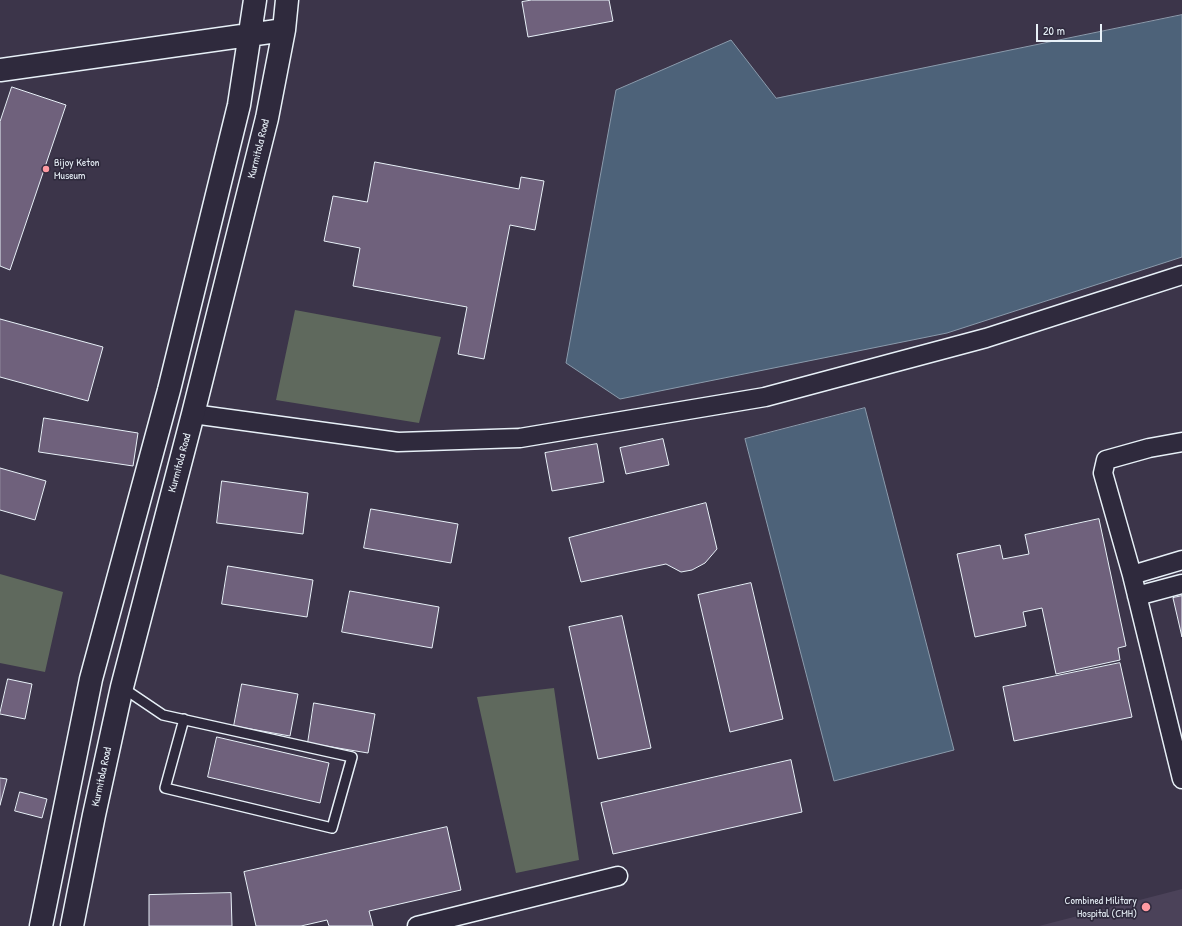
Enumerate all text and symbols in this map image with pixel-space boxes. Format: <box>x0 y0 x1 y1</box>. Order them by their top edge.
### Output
scale bar <box>1038 16 1104 42</box>
text: 20 m <box>1043 22 1065 39</box>
street label: Kurmitola Road <box>245 118 273 180</box>
place label: Bijoy Keton Museum <box>54 156 100 182</box>
marker: Bijoy Keton Museum <box>41 164 51 174</box>
street label: Kurmitola Road <box>166 432 194 494</box>
street label: Kurmitola Road <box>89 746 115 808</box>
place label: Combined Military Hospital (CMH) <box>1065 894 1137 920</box>
marker: Combined Military Hospital (CMH) <box>1140 901 1152 913</box>

